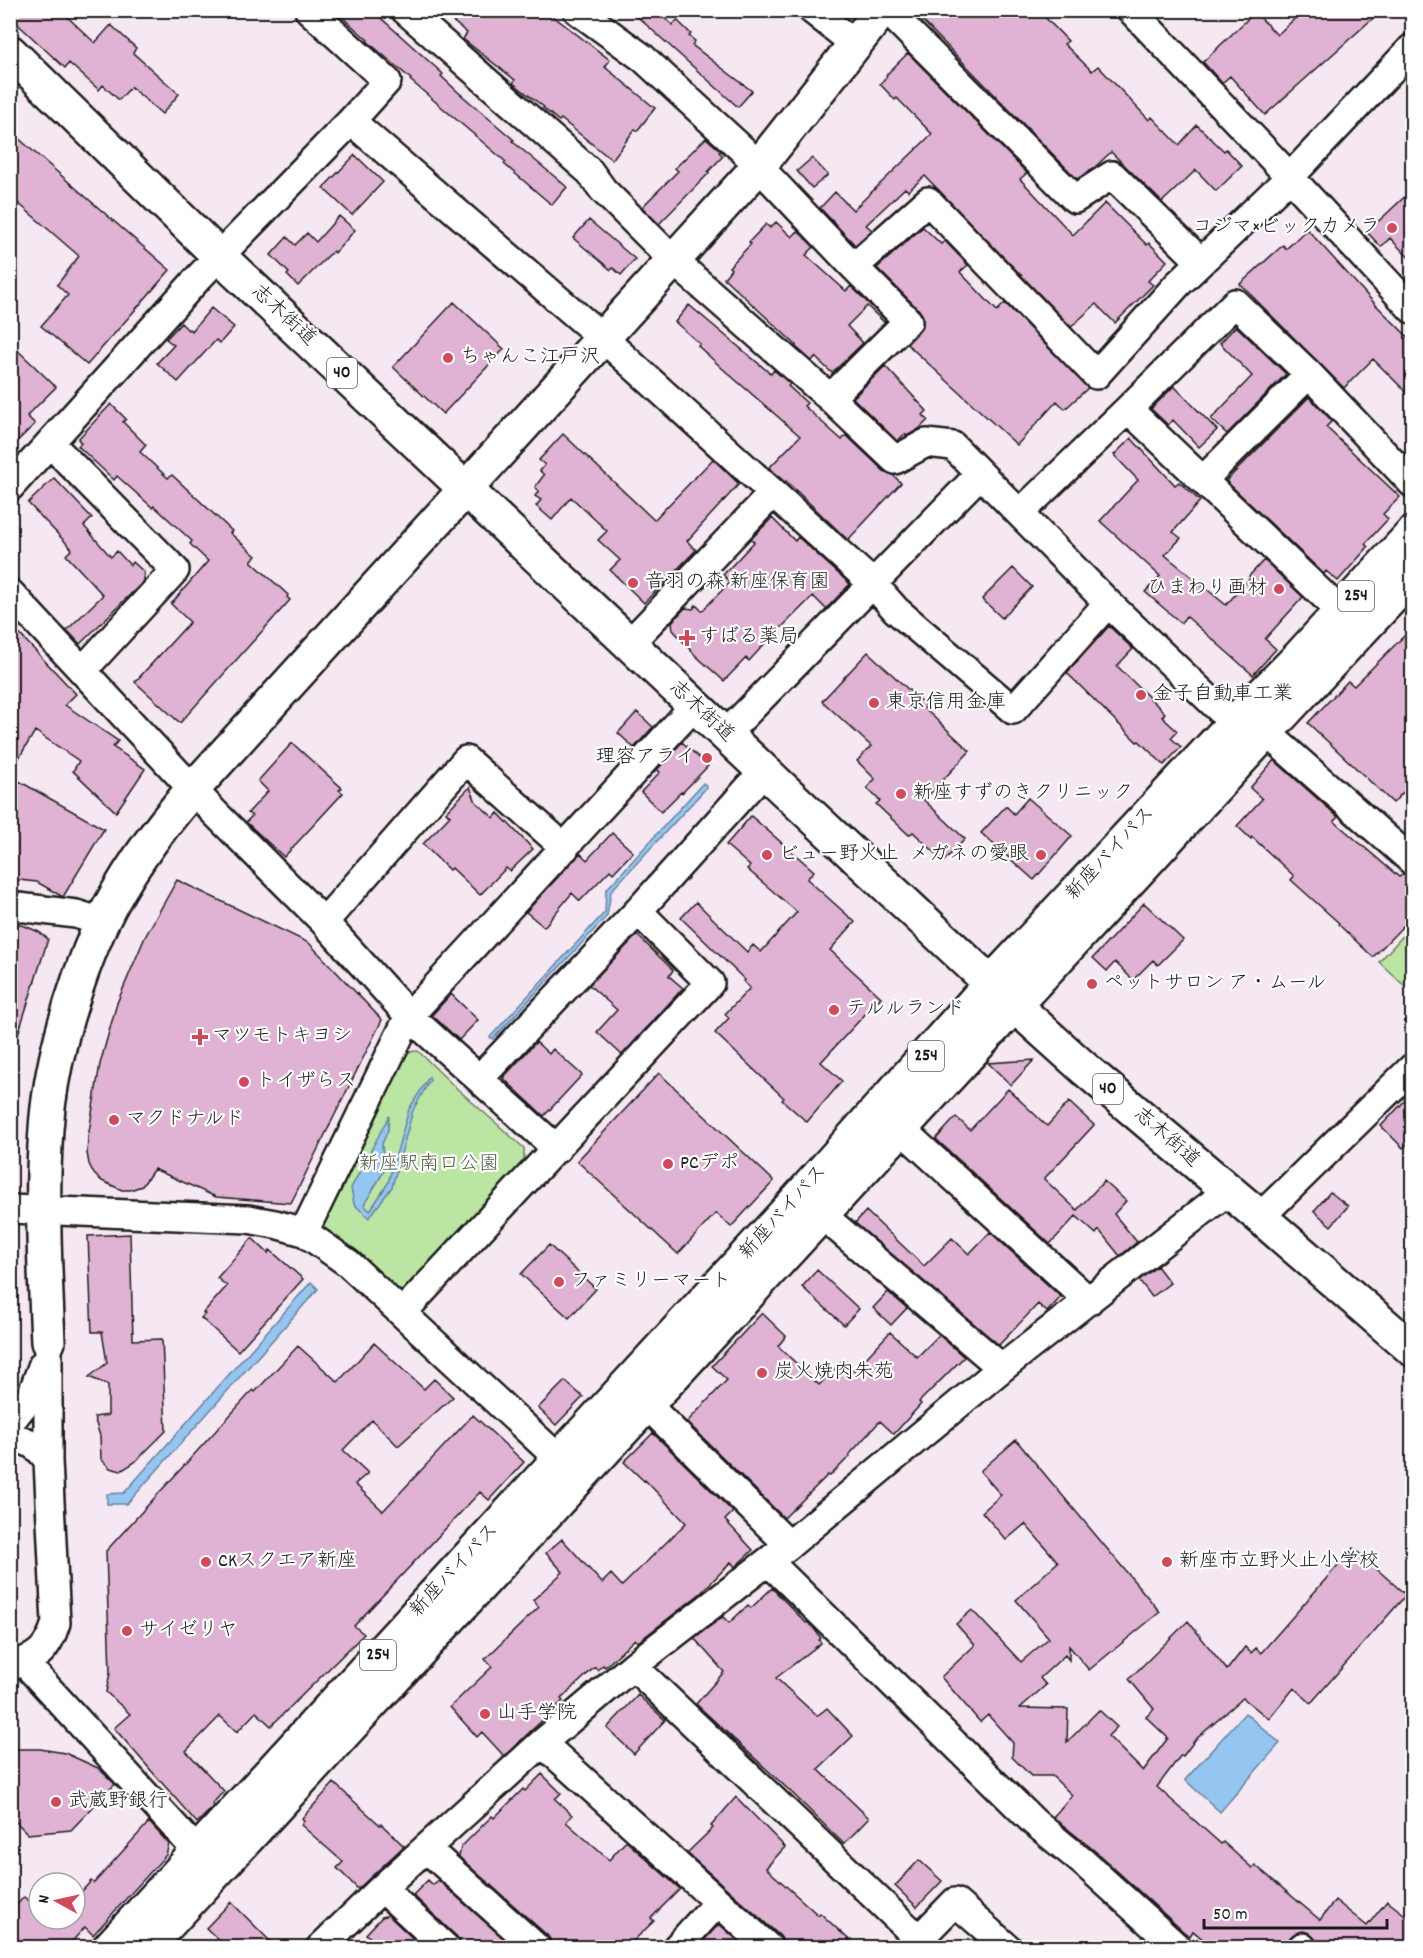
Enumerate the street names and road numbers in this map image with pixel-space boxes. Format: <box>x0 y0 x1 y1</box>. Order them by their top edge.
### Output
street label: 志木街道 <box>244 278 322 354</box>
road number: 40 <box>327 358 357 388</box>
road number: 254 <box>1338 581 1374 611</box>
street label: 志木街道 <box>662 674 740 750</box>
street label: 新座バイパス <box>1060 801 1162 907</box>
road number: 254 <box>908 1041 944 1071</box>
road number: 40 <box>1093 1074 1123 1104</box>
street label: 志木街道 <box>1127 1101 1205 1175</box>
street label: 新座バイパス <box>734 1159 834 1267</box>
street label: 新座バイパス <box>404 1518 506 1624</box>
road number: 254 <box>360 1640 396 1670</box>

